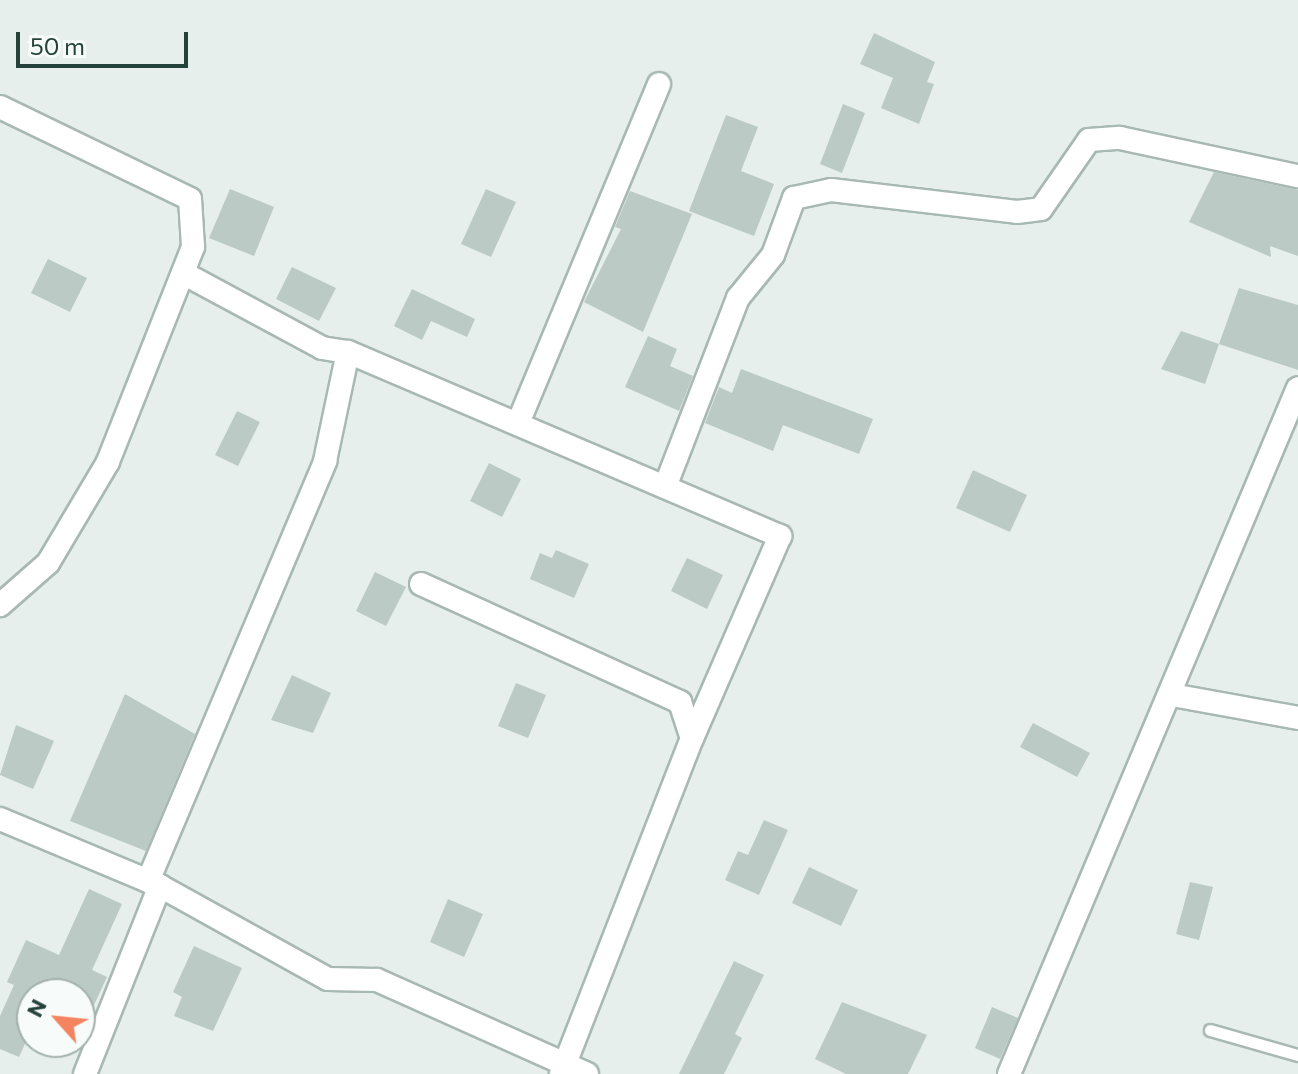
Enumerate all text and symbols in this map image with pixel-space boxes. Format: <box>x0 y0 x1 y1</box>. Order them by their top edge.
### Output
scale bar <box>20 16 192 66</box>
text: 50 m <box>30 31 85 60</box>
north arrow <box>16 978 96 1058</box>
text: N <box>20 994 52 1021</box>

